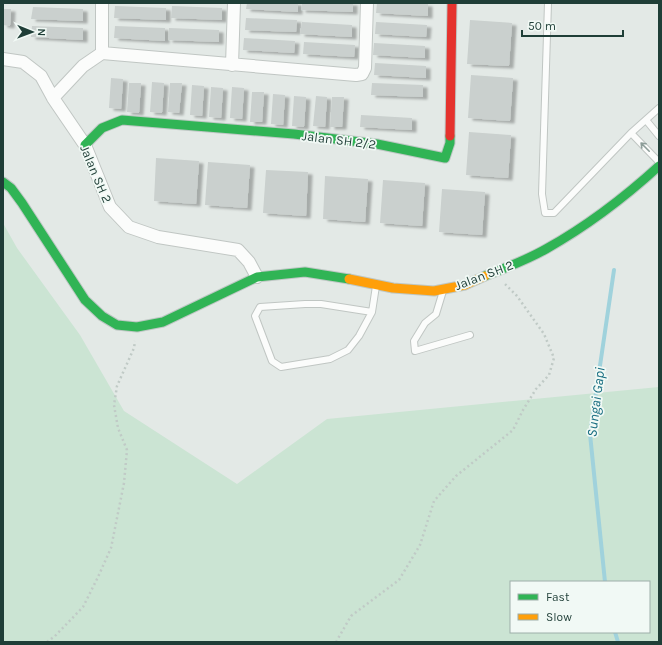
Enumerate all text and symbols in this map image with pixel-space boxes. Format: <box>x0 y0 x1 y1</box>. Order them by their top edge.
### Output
north arrow <box>12 12 52 52</box>
scale bar <box>522 12 623 38</box>
text: 50 m <box>528 19 556 33</box>
text: N <box>35 28 48 36</box>
street label: Jalan SH 2/2 <box>301 128 377 152</box>
street label: Jalan SH 2 <box>77 143 115 205</box>
one-way arrow <box>640 143 650 152</box>
street label: Jalan SH 2 <box>453 257 515 293</box>
water label: Sungai Gapi <box>583 366 609 438</box>
legend <box>510 581 650 633</box>
text: Fast <box>546 590 570 604</box>
text: Slow <box>546 610 572 624</box>

